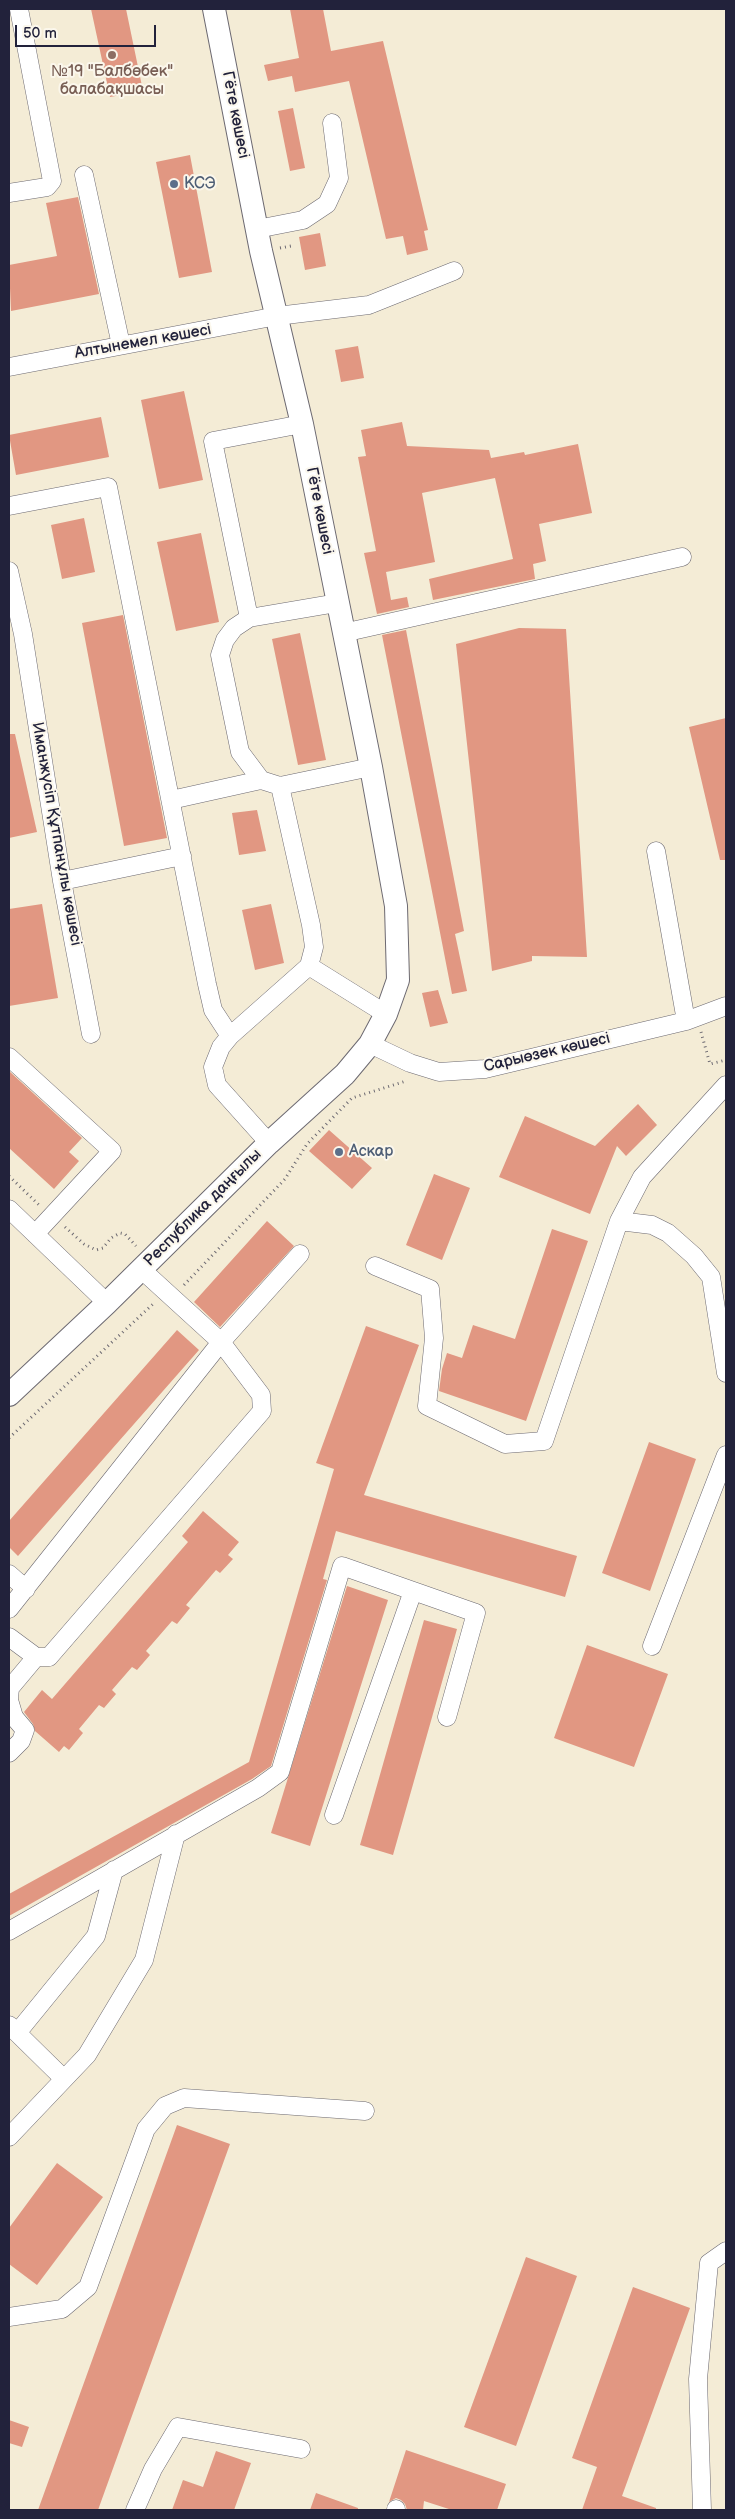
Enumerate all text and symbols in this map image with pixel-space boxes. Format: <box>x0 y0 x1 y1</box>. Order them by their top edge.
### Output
scale bar <box>18 15 159 47</box>
text: 50 m <box>23 24 57 43</box>
marker: №19 "Балбөбек" балабақшасы <box>106 49 118 61</box>
place label: №19 "Балбөбек" балабақшасы <box>51 62 173 100</box>
street label: Гёте көшесі <box>217 70 253 160</box>
place label: КСЭ <box>184 174 216 194</box>
marker: КСЭ <box>168 178 180 190</box>
street label: Алтынемел көшесі <box>73 321 213 363</box>
street label: Гёте көшесі <box>301 466 337 556</box>
street label: Иманжүсіп Құтпанұлы көшесі <box>27 721 85 947</box>
street label: Сарыөзек көшесі <box>482 1029 612 1077</box>
place label: Аскар <box>349 1142 393 1162</box>
street label: Республика даңғылы <box>140 1145 266 1271</box>
marker: Аскар <box>333 1146 345 1158</box>

